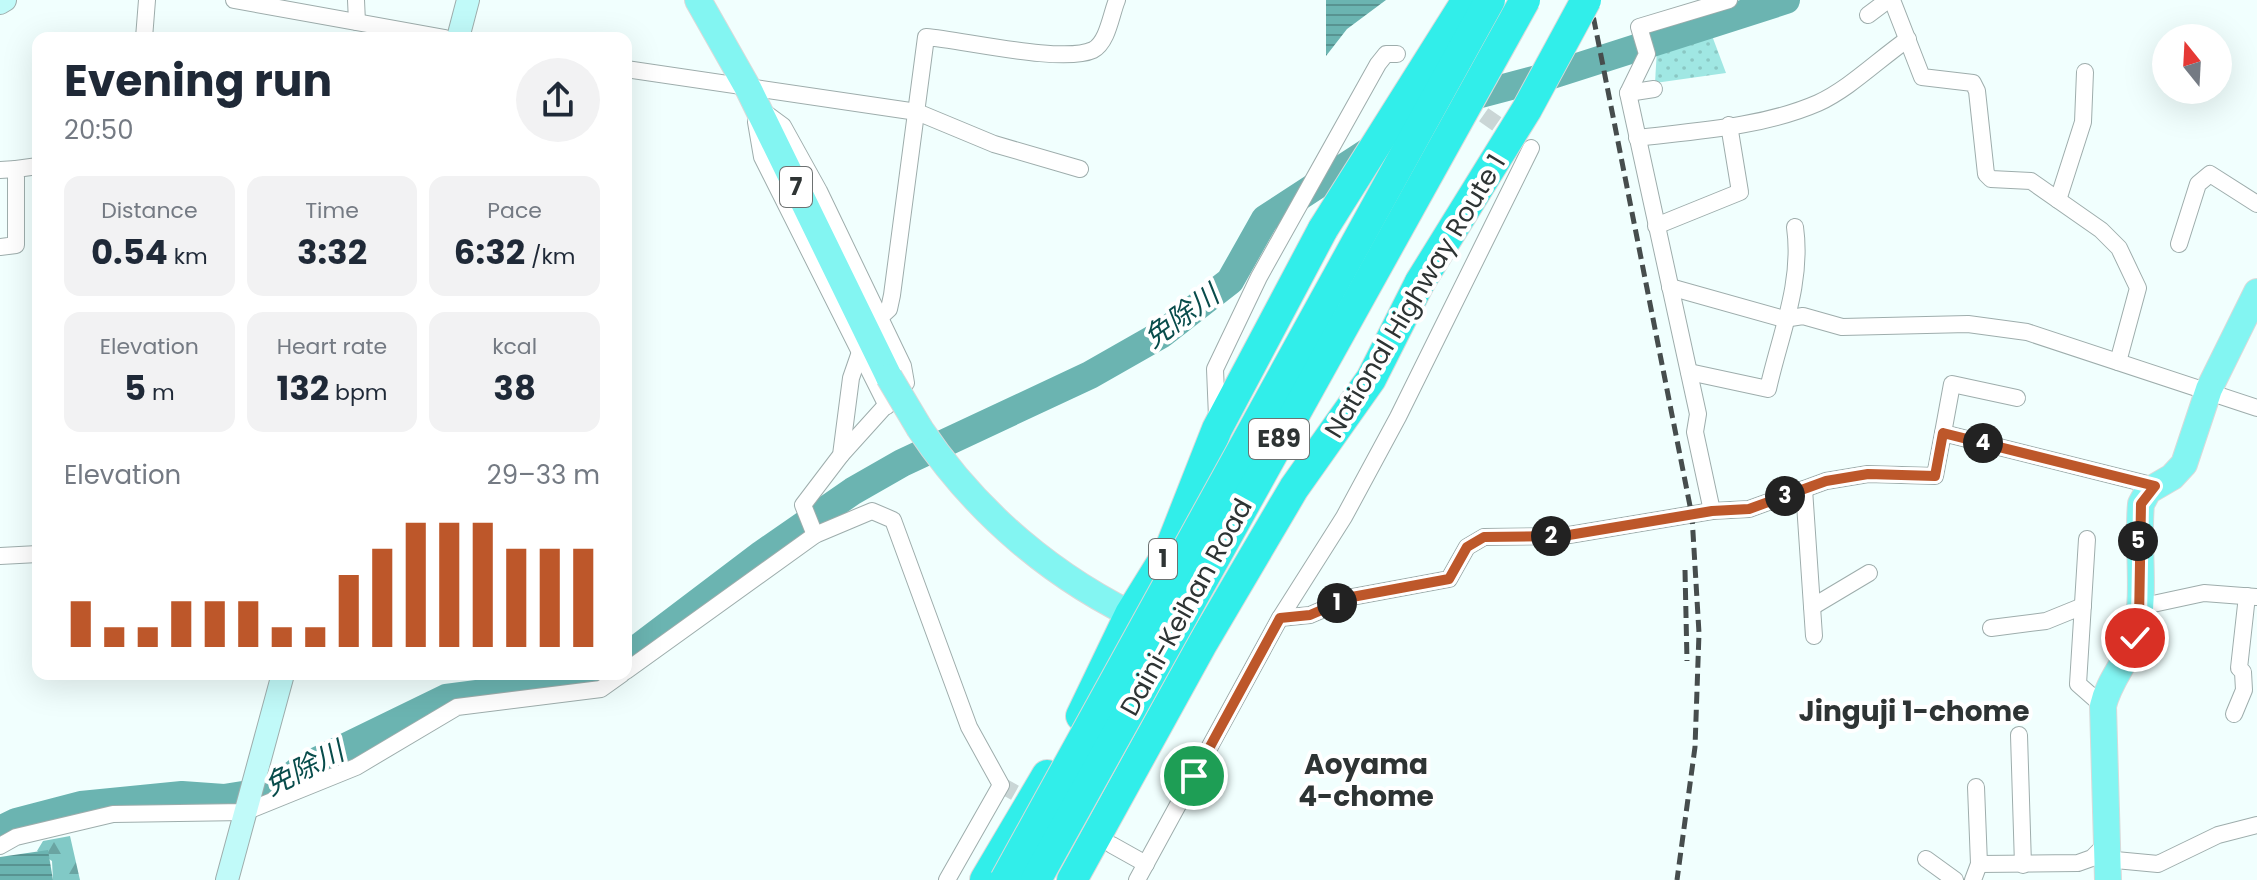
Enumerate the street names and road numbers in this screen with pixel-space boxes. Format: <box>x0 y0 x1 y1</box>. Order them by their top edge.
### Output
street label: National Highway Route 1 <box>1316 147 1514 445</box>
road number: 7 <box>780 167 812 207</box>
road number: E89 <box>1249 419 1309 459</box>
street label: Daini-Keihan Road <box>1111 492 1261 722</box>
road number: 1 <box>1149 539 1177 579</box>

